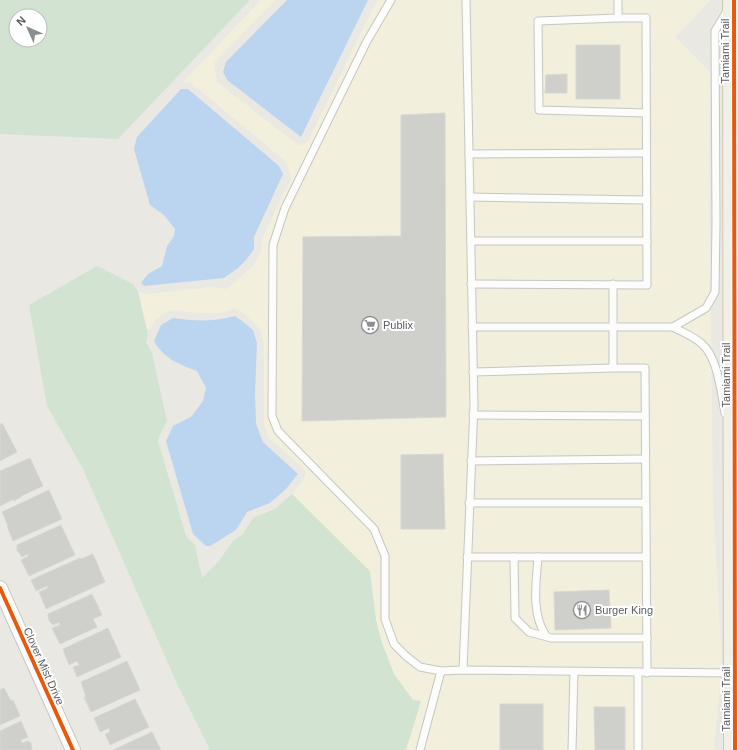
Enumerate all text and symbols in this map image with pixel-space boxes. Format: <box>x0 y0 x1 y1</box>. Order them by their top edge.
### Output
north arrow <box>8 8 48 48</box>
text: N <box>14 14 28 28</box>
street label: Tamiami Trail <box>719 19 731 83</box>
supermarket icon: Publix <box>360 315 380 335</box>
place label: Publix <box>383 319 413 331</box>
street label: Tamiami Trail <box>720 343 732 407</box>
restaurant icon: Burger King <box>572 600 592 620</box>
place label: Burger King <box>595 604 653 616</box>
street label: Clover Mist Drive <box>21 625 67 707</box>
street label: Tamiami Trail <box>720 667 732 731</box>

